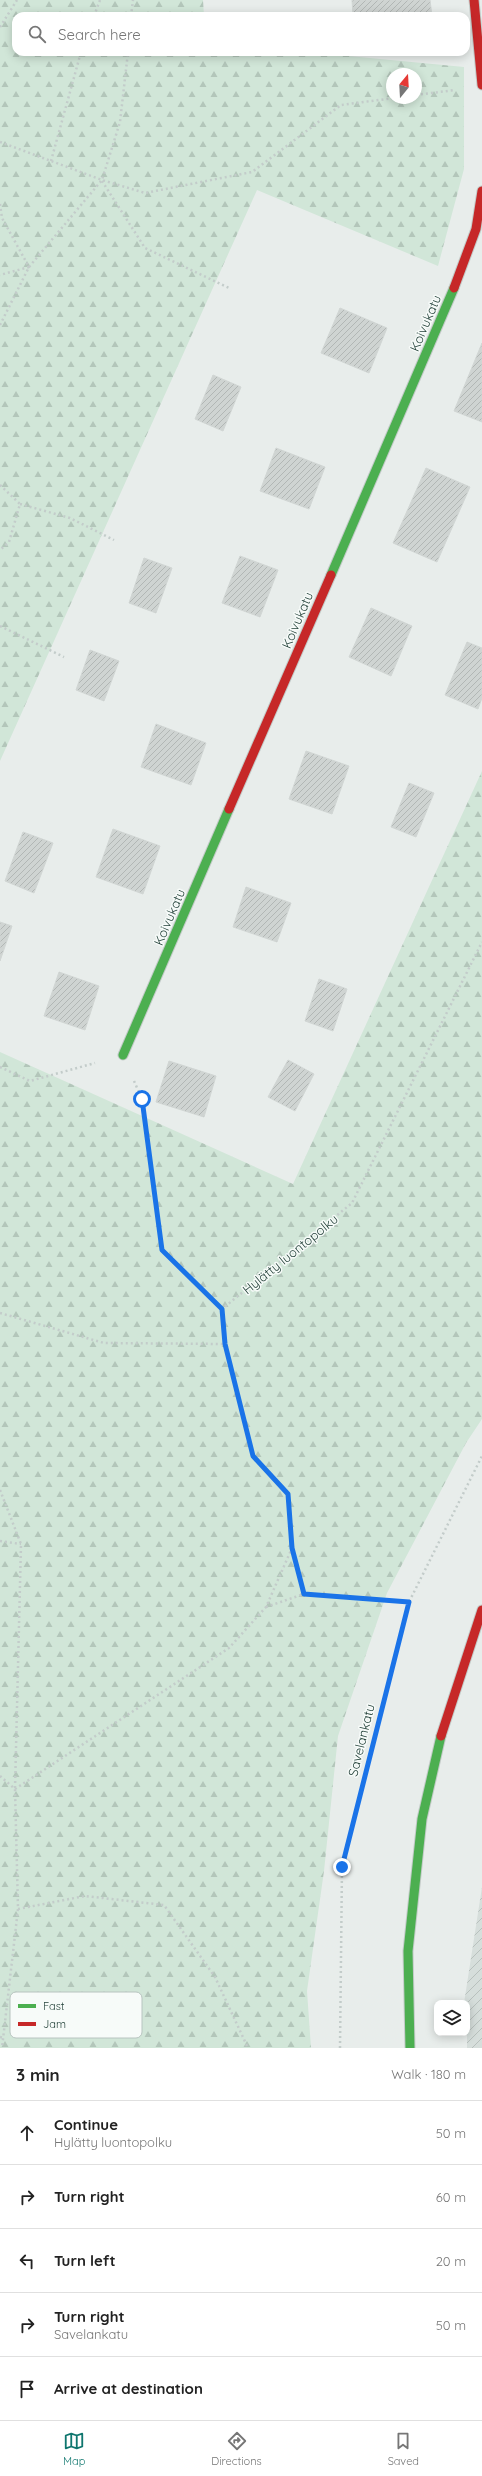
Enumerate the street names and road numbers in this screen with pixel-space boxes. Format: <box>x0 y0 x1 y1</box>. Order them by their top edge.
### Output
street label: Koivukatu <box>406 292 444 354</box>
street label: Koivukatu <box>278 589 316 651</box>
street label: Koivukatu <box>150 886 188 948</box>
street label: Hylätty luontopolku <box>239 1211 341 1297</box>
street label: Savelankatu <box>344 1702 378 1778</box>

